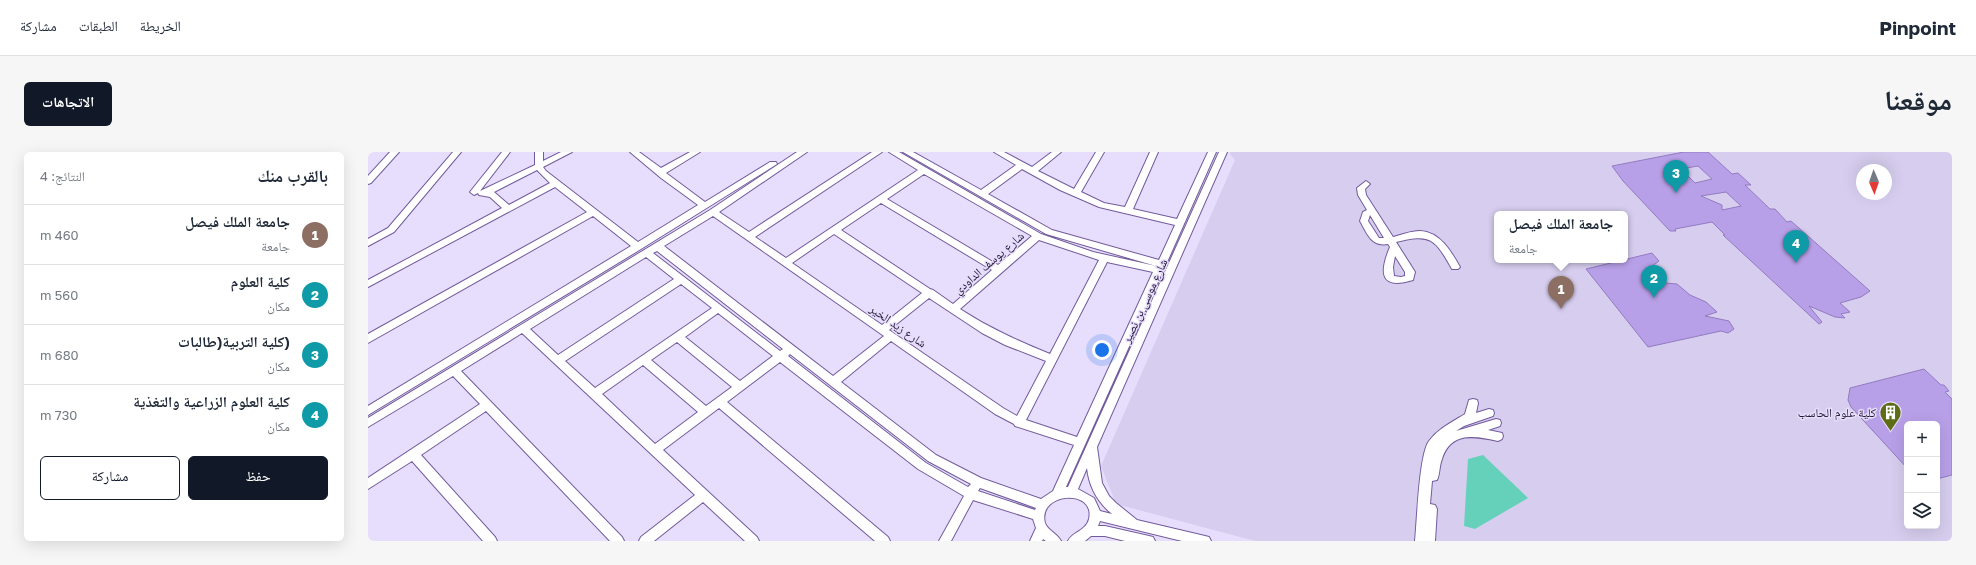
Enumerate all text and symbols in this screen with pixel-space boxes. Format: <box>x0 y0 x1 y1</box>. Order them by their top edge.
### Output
text: Pinpoint <box>1879 16 1956 39</box>
text: مشاركة <box>20 17 57 34</box>
text: الطبقات <box>79 17 118 34</box>
text: الخريطة <box>140 17 181 34</box>
button: الاتجاهات <box>24 82 112 126</box>
text: موقعنا <box>1884 83 1952 116</box>
pin: 3 <box>1663 160 1689 193</box>
north arrow <box>1856 164 1892 200</box>
text: بالقرب منك <box>257 165 328 186</box>
text: النتائج: 4 <box>40 168 85 184</box>
popup <box>1494 211 1628 263</box>
text: جامعة الملك فيصل <box>185 212 290 230</box>
text: جامعة الملك فيصل <box>1509 214 1613 232</box>
text: 460 m <box>40 227 79 243</box>
text: 1 <box>312 227 318 243</box>
street label: شارع يوسف الداودي <box>950 228 1029 300</box>
pin: 4 <box>1783 230 1809 263</box>
text: جامعة <box>261 238 290 254</box>
text: جامعة <box>1509 240 1537 256</box>
street label: شارع موسى بن نصير <box>1118 256 1172 347</box>
pin: 2 <box>1641 265 1667 298</box>
text: كلية العلوم <box>231 272 290 290</box>
pin: 1 <box>1548 276 1574 309</box>
text: 560 m <box>40 287 78 303</box>
text: 2 <box>311 287 319 303</box>
text: مكان <box>267 298 290 314</box>
street label: شارع زيد الخير <box>866 300 930 351</box>
text: (كلية التربية(طالبات <box>178 332 290 350</box>
your location <box>1092 340 1112 360</box>
text: 680 m <box>40 347 79 363</box>
text: 3 <box>311 347 319 363</box>
text: مكان <box>267 358 290 374</box>
text: كلية العلوم الزراعية والتغذية <box>133 392 290 410</box>
building icon: كلية علوم الحاسب <box>1878 400 1904 433</box>
place label: كلية علوم الحاسب <box>1798 405 1876 421</box>
text: 730 m <box>40 407 77 423</box>
text: 4 <box>311 407 319 423</box>
text: مكان <box>267 418 290 434</box>
map controls <box>1904 421 1940 529</box>
button: + <box>1904 421 1940 457</box>
button: مشاركة <box>40 456 180 500</box>
button: حفظ <box>188 456 328 500</box>
button: − <box>1904 457 1940 493</box>
button: layers <box>1904 493 1940 529</box>

